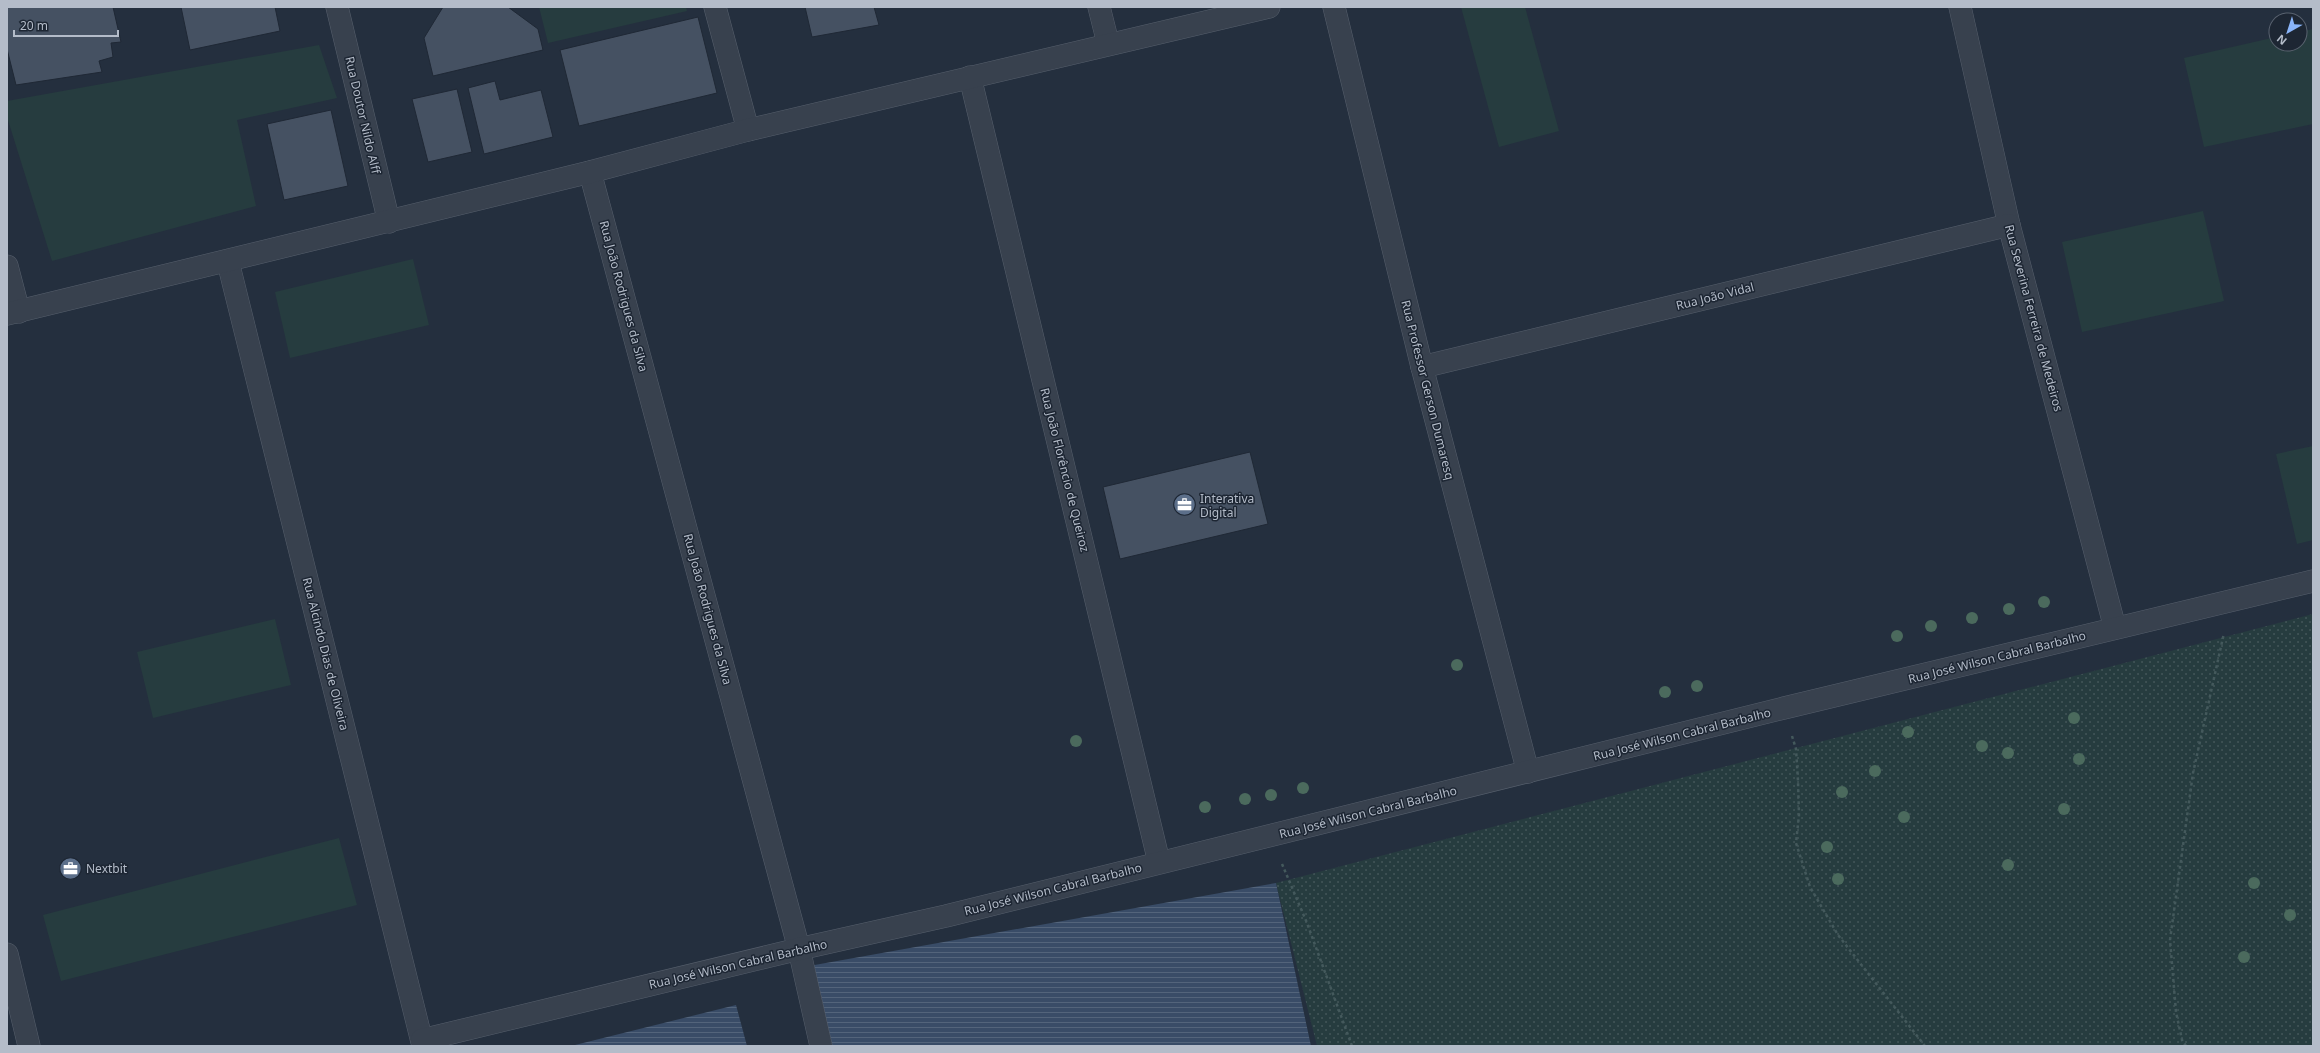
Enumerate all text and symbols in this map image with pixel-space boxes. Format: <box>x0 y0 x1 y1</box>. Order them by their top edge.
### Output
scale bar <box>14 12 118 38</box>
north arrow <box>2268 12 2308 52</box>
text: 20 m <box>20 17 48 34</box>
text: N <box>2273 32 2290 49</box>
street label: Rua Doutor Nildo Alff <box>341 55 385 176</box>
street label: Rua João Rodrigues da Silva <box>596 219 652 373</box>
street label: Rua Severina Ferreira de Medeiros <box>2001 223 2067 414</box>
street label: Rua João Vidal <box>1674 278 1756 314</box>
street label: Rua Professor Gerson Dumaresq <box>1397 298 1459 482</box>
street label: Rua João Florêncio de Queiroz <box>1036 386 1094 554</box>
place label: Interativa Digital <box>1200 490 1254 521</box>
office icon: Interativa Digital <box>1172 492 1198 518</box>
street label: Rua João Rodrigues da Silva <box>680 532 736 686</box>
street label: Rua Alcindo Dias de Oliveira <box>299 576 353 732</box>
street label: Rua José Wilson Cabral Barbalho <box>1906 627 2088 687</box>
street label: Rua José Wilson Cabral Barbalho <box>1591 704 1773 764</box>
street label: Rua José Wilson Cabral Barbalho <box>1277 782 1459 842</box>
office icon: Nextbit <box>58 855 84 881</box>
street label: Rua José Wilson Cabral Barbalho <box>962 859 1144 919</box>
place label: Nextbit <box>86 860 128 877</box>
street label: Rua José Wilson Cabral Barbalho <box>647 935 829 993</box>

